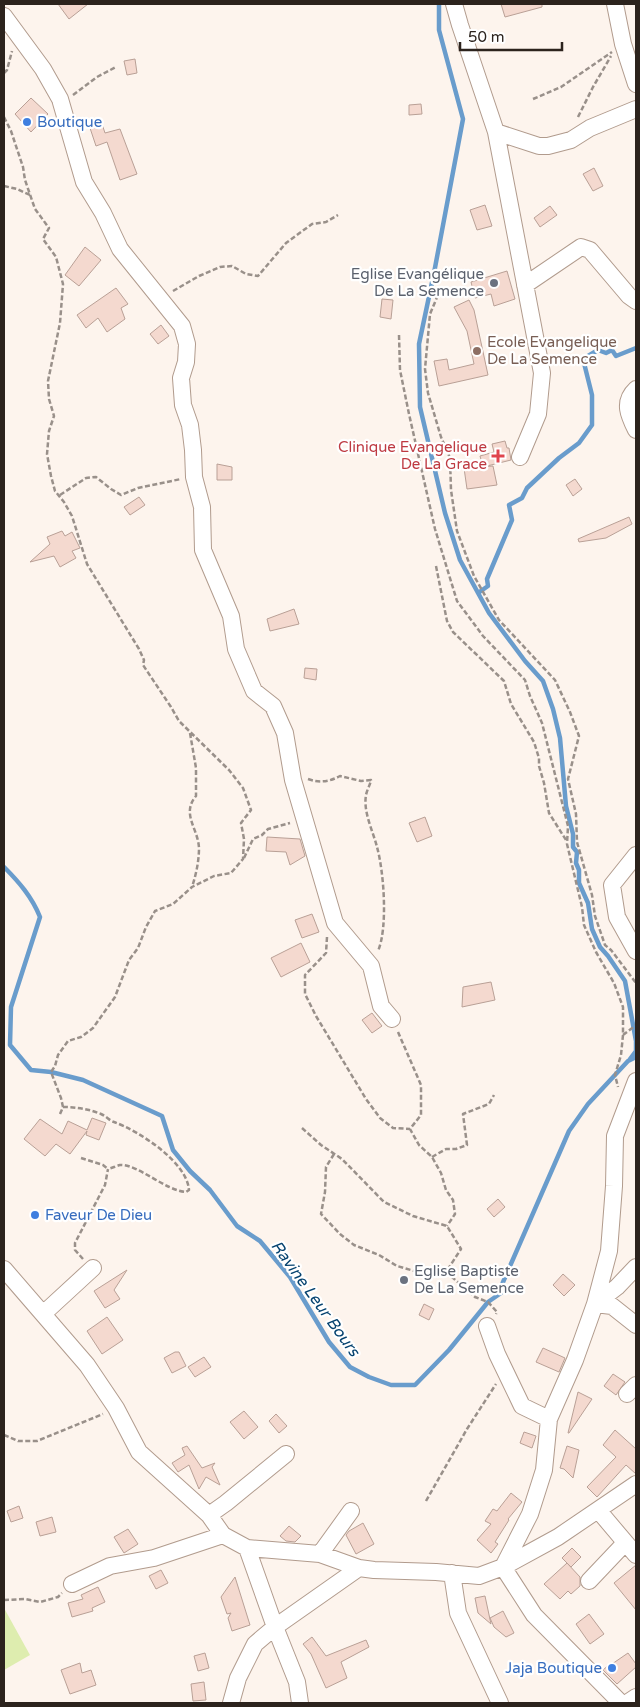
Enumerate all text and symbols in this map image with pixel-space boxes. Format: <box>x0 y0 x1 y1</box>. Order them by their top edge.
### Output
scale bar <box>460 20 562 52</box>
text: 50 m <box>468 28 505 46</box>
place label: Boutique <box>37 113 102 131</box>
marker: Boutique <box>21 116 33 128</box>
place label: Eglise Evangélique De La Semence <box>351 265 484 300</box>
marker: Eglise Evangélique De La Semence <box>488 277 500 289</box>
place label: Ecole Evangelique De La Semence <box>487 333 617 368</box>
marker: Ecole Evangelique De La Semence <box>471 345 483 357</box>
place label: Clinique Evangelique De La Grace <box>338 438 487 473</box>
marker: Clinique Evangelique De La Grace <box>491 449 505 463</box>
place label: Faveur De Dieu <box>45 1206 152 1224</box>
marker: Faveur De Dieu <box>29 1209 41 1221</box>
water label: Ravine Leur Bours <box>266 1237 365 1361</box>
place label: Eglise Baptiste De La Semence <box>414 1262 524 1297</box>
marker: Eglise Baptiste De La Semence <box>398 1274 410 1286</box>
place label: Jaja Boutique <box>505 1659 602 1677</box>
marker: Jaja Boutique <box>606 1662 618 1674</box>

